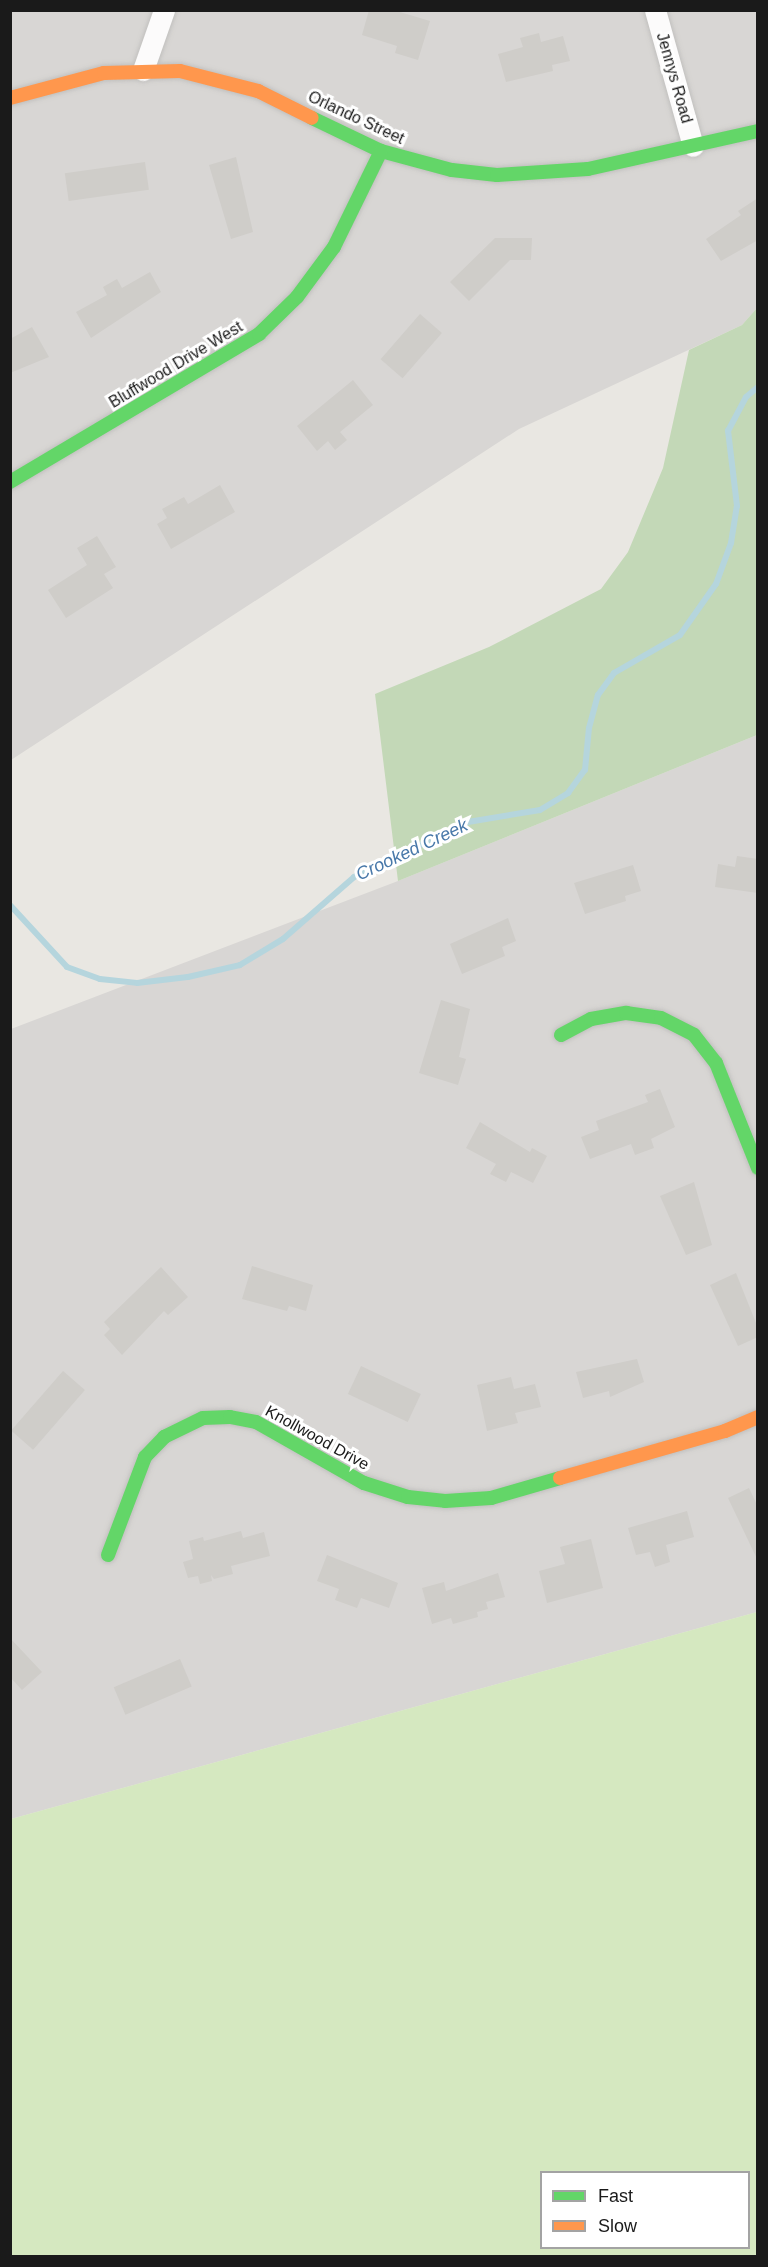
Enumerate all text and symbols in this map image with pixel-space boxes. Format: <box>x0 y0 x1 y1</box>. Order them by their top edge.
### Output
street label: Jennys Road <box>652 30 696 126</box>
street label: Orlando Street <box>305 87 407 149</box>
street label: Bluffwood Drive West <box>106 318 246 412</box>
water label: Crooked Creek <box>353 815 471 885</box>
street label: Knollwood Drive <box>262 1402 372 1474</box>
legend <box>540 2171 750 2249</box>
text: Fast <box>598 2186 633 2206</box>
text: Slow <box>598 2216 637 2236</box>

